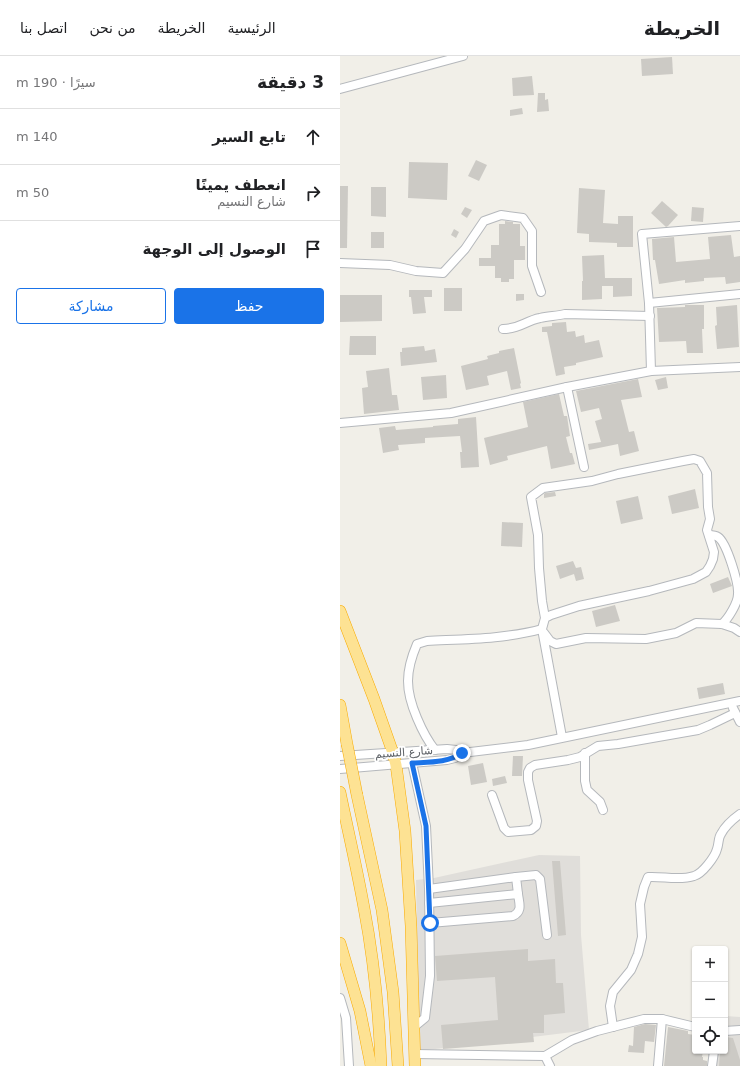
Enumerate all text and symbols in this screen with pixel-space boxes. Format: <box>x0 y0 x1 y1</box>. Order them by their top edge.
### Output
text: الخريطة <box>644 17 720 39</box>
text: اتصل بنا <box>20 20 67 36</box>
text: من نحن <box>89 20 136 36</box>
text: الخريطة <box>158 20 205 36</box>
text: الرئيسية <box>227 20 276 36</box>
text: 3 دقيقة <box>257 72 324 92</box>
text: سيرًا · 190 m <box>16 75 96 90</box>
icon: ahead <box>302 126 324 148</box>
text: تابع السير <box>212 128 286 146</box>
text: 140 m <box>16 129 58 144</box>
text: انعطف يمينًا <box>195 176 286 194</box>
icon: right <box>302 182 324 204</box>
text: 50 m <box>16 185 49 200</box>
text: شارع النسيم <box>217 194 286 209</box>
icon: arrive <box>302 238 324 260</box>
text: الوصول إلى الوجهة <box>143 240 286 258</box>
button: مشاركة <box>16 288 166 324</box>
button: حفظ <box>174 288 324 324</box>
street label: شارع النسيم <box>375 744 433 761</box>
route end <box>453 744 471 762</box>
route start <box>421 914 439 932</box>
map controls <box>692 946 728 1054</box>
button: + <box>692 946 728 982</box>
button: − <box>692 982 728 1018</box>
button: locate <box>692 1018 728 1054</box>

